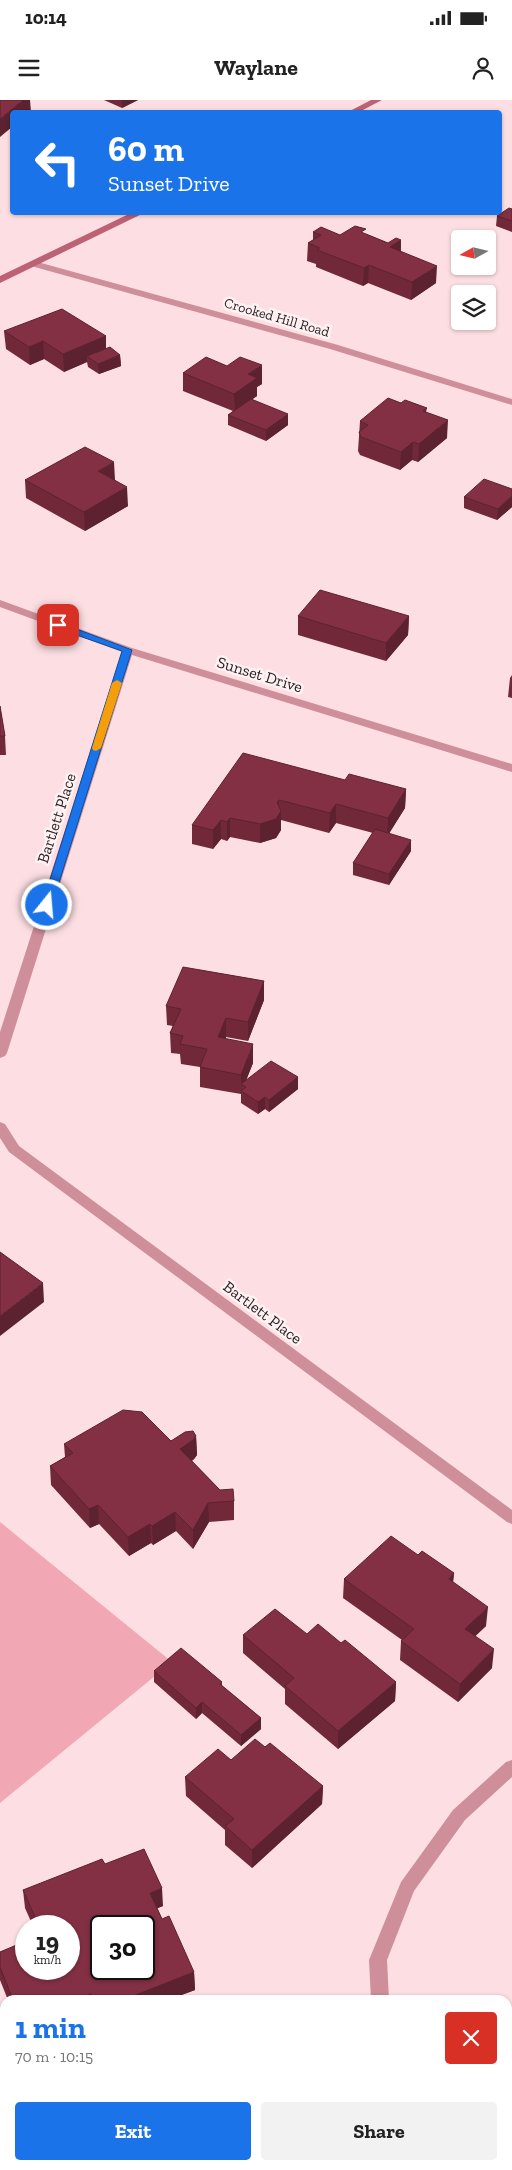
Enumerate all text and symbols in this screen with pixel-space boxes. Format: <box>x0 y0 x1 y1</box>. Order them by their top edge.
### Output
text: 10:14 <box>25 6 67 29</box>
icon: menu <box>15 54 43 82</box>
text: Waylane <box>214 54 298 81</box>
icon: person <box>469 54 497 82</box>
text: 60 m <box>108 128 184 170</box>
icon: left <box>25 130 90 195</box>
text: Sunset Drive <box>108 170 230 197</box>
north arrow <box>451 230 496 275</box>
map controls <box>451 230 496 330</box>
button: layers <box>451 285 496 330</box>
street label: Crooked Hill Road <box>222 294 332 341</box>
pin <box>37 604 79 646</box>
icon: arrive <box>44 611 72 639</box>
street label: Sunset Drive <box>215 652 305 696</box>
street label: Bartlett Place <box>33 771 80 866</box>
position arrow <box>20 878 72 930</box>
street label: Bartlett Place <box>220 1277 306 1348</box>
speed limit sign: 30 <box>90 1915 155 1980</box>
text: 19 <box>36 1926 59 1956</box>
text: km/h <box>34 1953 61 1967</box>
text: 1 min <box>15 2010 86 2046</box>
button: close <box>445 2012 497 2064</box>
text: 70 m · 10:15 <box>15 2047 93 2066</box>
button: Exit <box>15 2102 251 2160</box>
button: Share <box>261 2102 497 2160</box>

